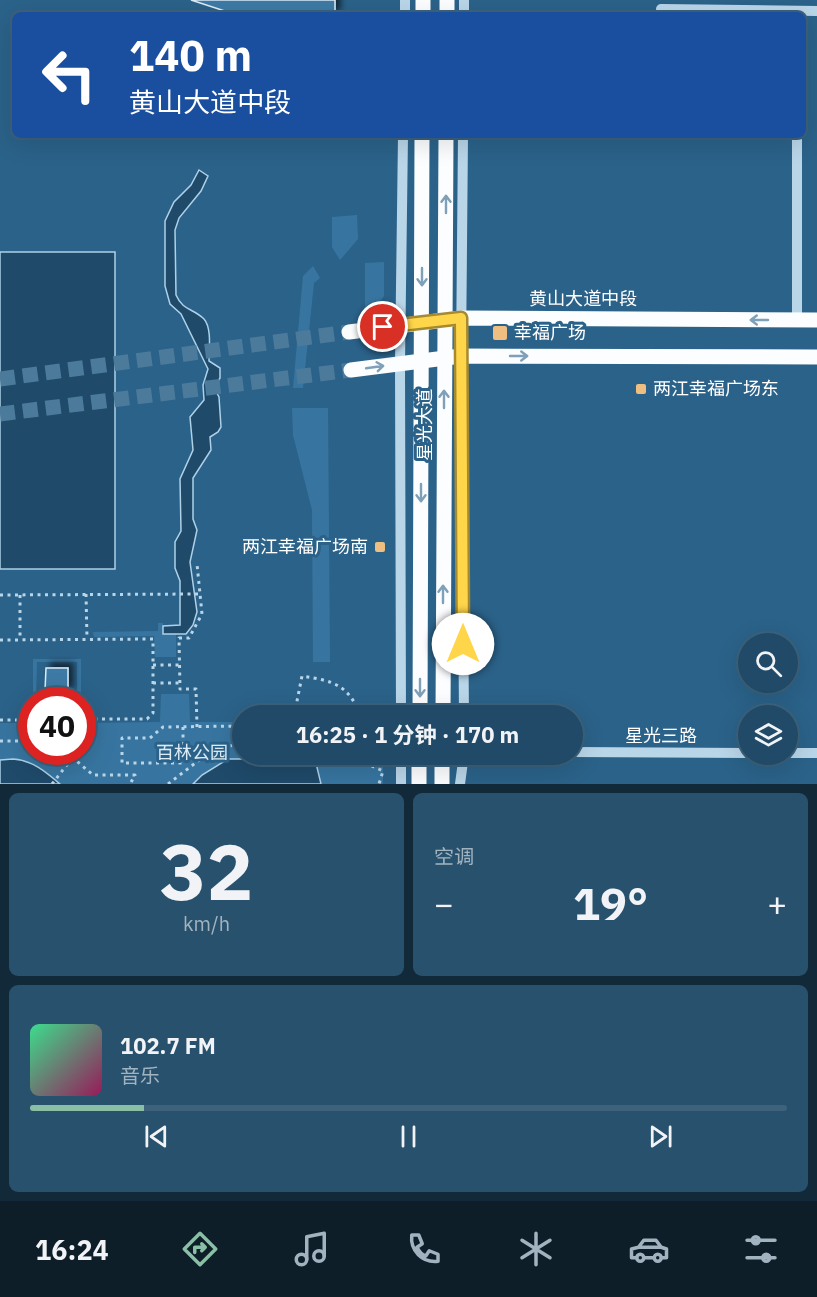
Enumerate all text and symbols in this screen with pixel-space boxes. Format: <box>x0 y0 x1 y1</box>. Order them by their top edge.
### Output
text: 140 m <box>129 28 252 83</box>
icon: left <box>30 36 108 114</box>
text: 黄山大道中段 <box>129 84 291 119</box>
one-way arrow <box>440 195 452 215</box>
one-way arrow <box>416 267 428 287</box>
street label: 黄山大道中段 <box>529 287 637 310</box>
pin <box>357 301 408 352</box>
icon: arrive <box>366 310 399 343</box>
one-way arrow <box>749 314 769 326</box>
place label: 幸福广场 <box>514 321 586 344</box>
marker: 幸福广场 <box>491 324 509 342</box>
one-way arrow <box>509 350 529 362</box>
one-way arrow <box>365 361 385 372</box>
place label: 两江幸福广场东 <box>653 377 779 400</box>
marker: 两江幸福广场东 <box>634 382 648 396</box>
street label: 星光大道 <box>413 389 436 461</box>
one-way arrow <box>439 390 450 410</box>
one-way arrow <box>415 483 427 503</box>
place label: 两江幸福广场南 <box>242 535 368 558</box>
marker: 两江幸福广场南 <box>373 540 387 554</box>
one-way arrow <box>437 585 449 605</box>
position arrow <box>431 612 495 676</box>
map controls <box>738 633 798 765</box>
button: search <box>738 633 798 693</box>
one-way arrow <box>414 678 426 698</box>
speed limit sign: 40 <box>18 687 96 765</box>
button: layers <box>738 705 798 765</box>
text: 16:25 · 1 分钟 · 170 m <box>296 720 519 749</box>
street label: 星光三路 <box>625 724 697 747</box>
park label: 百林公园 <box>156 741 228 764</box>
text: 32 <box>160 820 253 921</box>
text: 空调 <box>434 843 474 870</box>
text: 19° <box>573 874 648 932</box>
text: − <box>434 882 454 925</box>
text: + <box>767 882 787 925</box>
text: km/h <box>183 910 230 937</box>
text: 102.7 FM <box>120 1031 216 1060</box>
text: 音乐 <box>120 1062 160 1089</box>
icon: previous <box>140 1120 173 1153</box>
icon: pause <box>392 1120 425 1153</box>
icon: next <box>644 1120 677 1153</box>
icon: directions <box>179 1228 221 1270</box>
icon: music <box>291 1228 333 1270</box>
icon: phone <box>403 1228 445 1270</box>
icon: climate <box>515 1228 557 1270</box>
icon: car <box>628 1228 670 1270</box>
icon: filters <box>740 1228 782 1270</box>
text: 16:24 <box>35 1232 109 1267</box>

